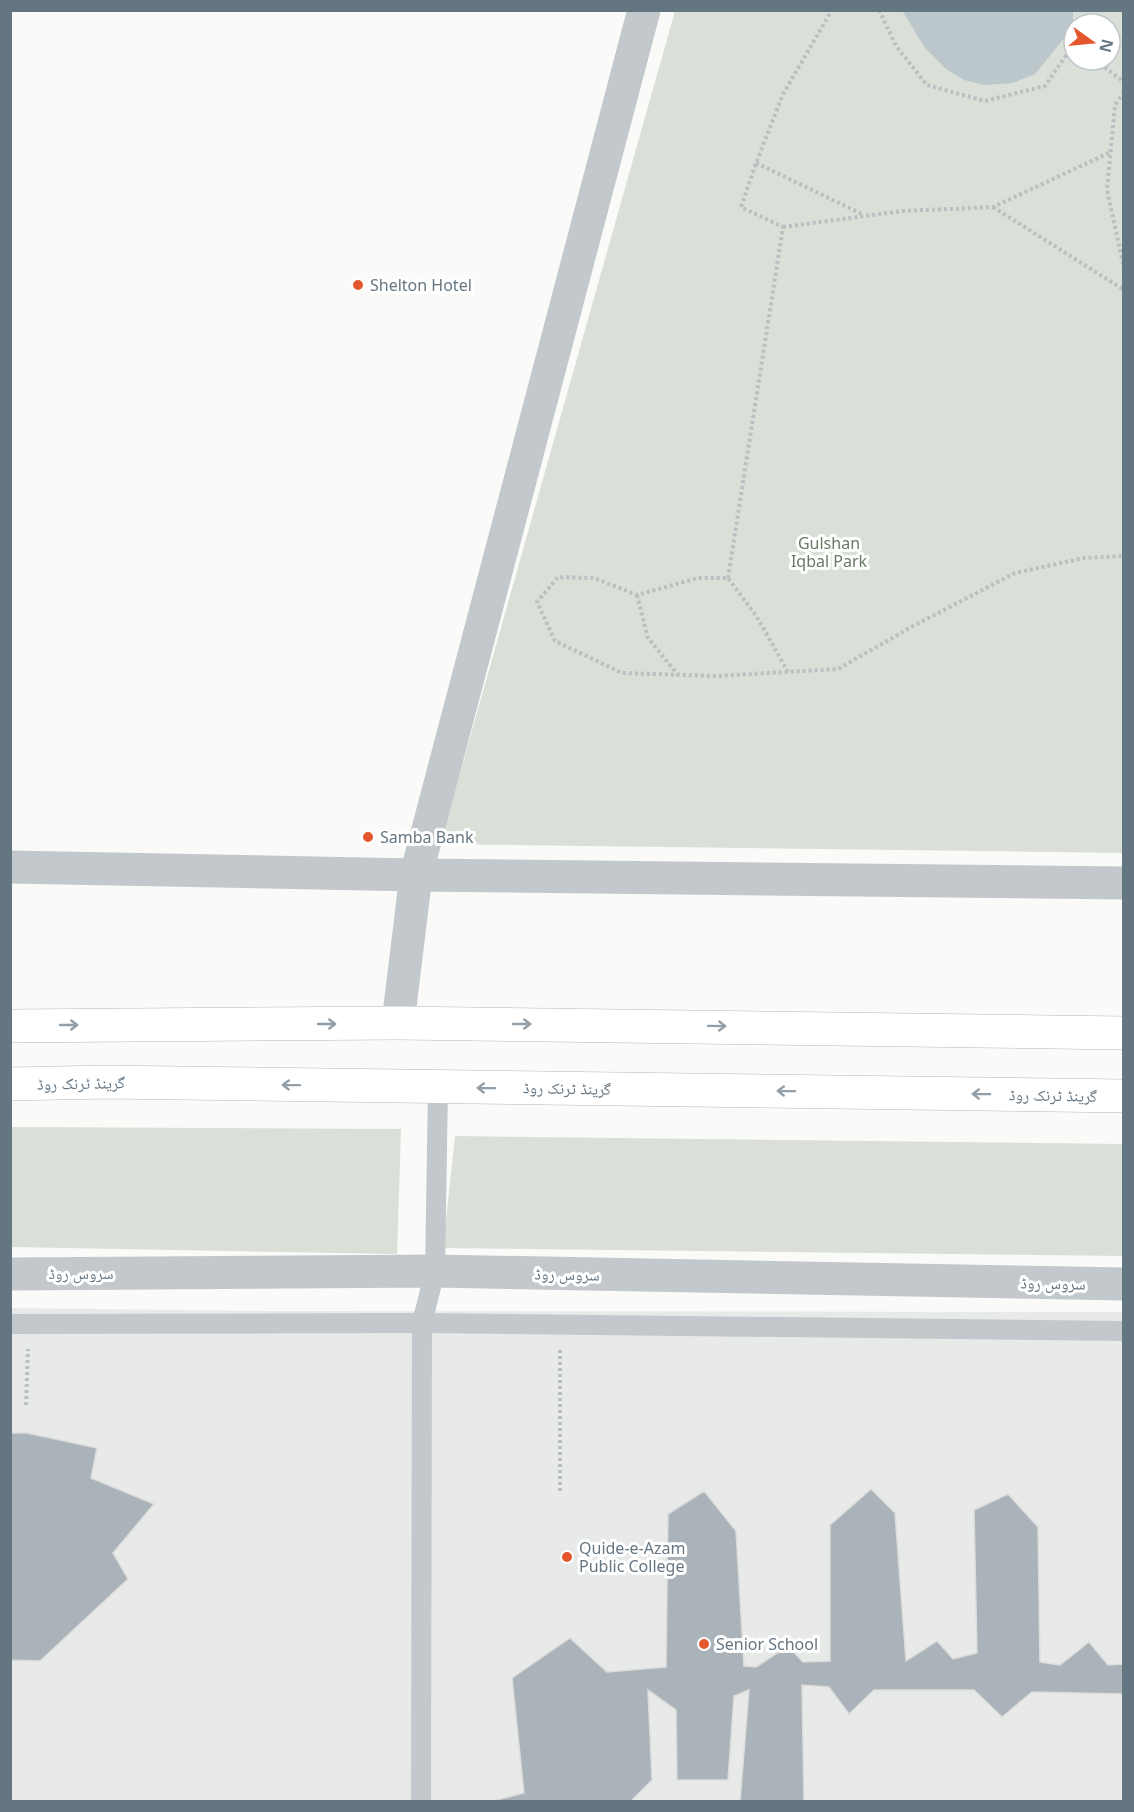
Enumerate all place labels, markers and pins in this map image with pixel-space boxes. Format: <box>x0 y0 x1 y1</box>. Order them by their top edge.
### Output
place label: Shelton Hotel <box>370 274 472 296</box>
marker: Shelton Hotel <box>351 278 365 292</box>
place label: Samba Bank <box>380 826 474 848</box>
marker: Samba Bank <box>361 830 375 844</box>
place label: Quide-e-Azam Public College <box>579 1537 685 1577</box>
marker: Quide-e-Azam Public College <box>560 1550 574 1564</box>
place label: Senior School <box>716 1633 818 1655</box>
marker: Senior School <box>697 1637 711 1651</box>

